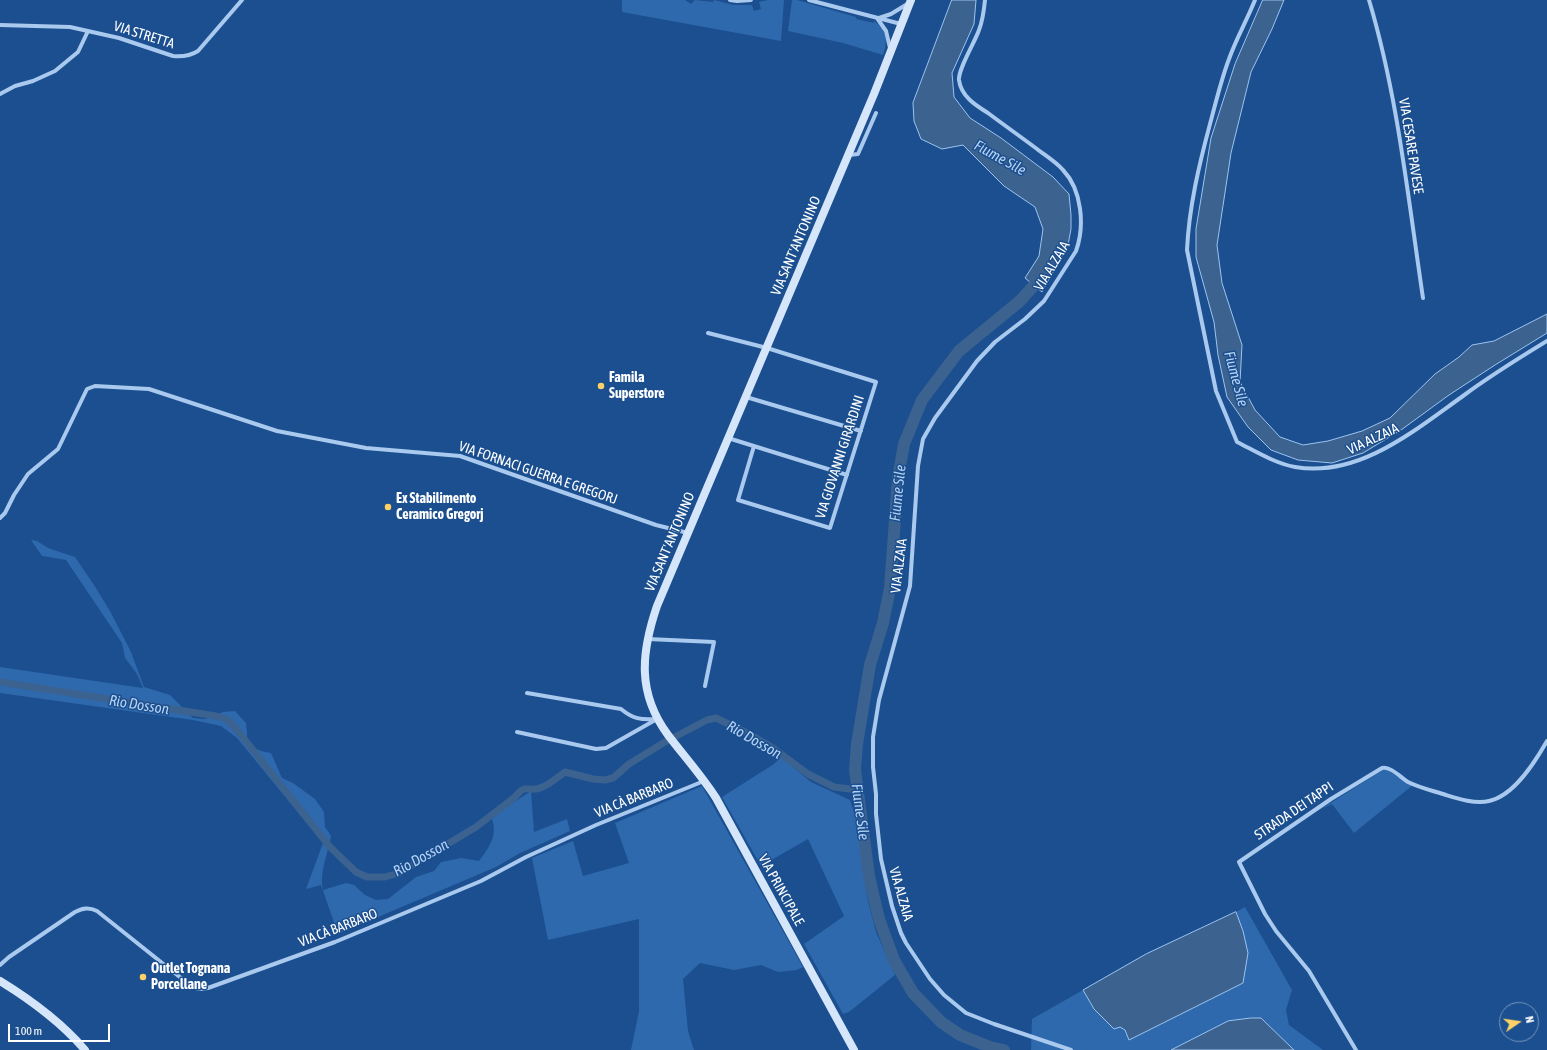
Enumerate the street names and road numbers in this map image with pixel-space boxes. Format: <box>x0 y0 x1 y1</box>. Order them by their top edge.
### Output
street label: VIA STRETTA <box>112 18 176 52</box>
street label: VIA CESARE PAVESE <box>1395 97 1427 195</box>
street label: VIA SANT'ANTONINO <box>768 194 824 298</box>
street label: VIA ALZAIA <box>1031 238 1073 294</box>
street label: VIA GIOVANNI GIRARDINI <box>812 393 868 521</box>
street label: VIA ALZAIA <box>1344 420 1402 458</box>
street label: VIA FORNACI GUERRA E GREGORJ <box>456 438 620 508</box>
street label: VIA SANT'ANTONINO <box>642 490 698 594</box>
street label: VIA ALZAIA <box>887 538 911 594</box>
street label: VIA CÀ BARBARO <box>592 775 676 821</box>
street label: STRADA DEI TAPPI <box>1251 778 1337 844</box>
street label: VIA PRINCIPALE <box>754 851 808 929</box>
street label: VIA ALZAIA <box>885 865 917 923</box>
street label: VIA CÀ BARBARO <box>296 905 380 951</box>

